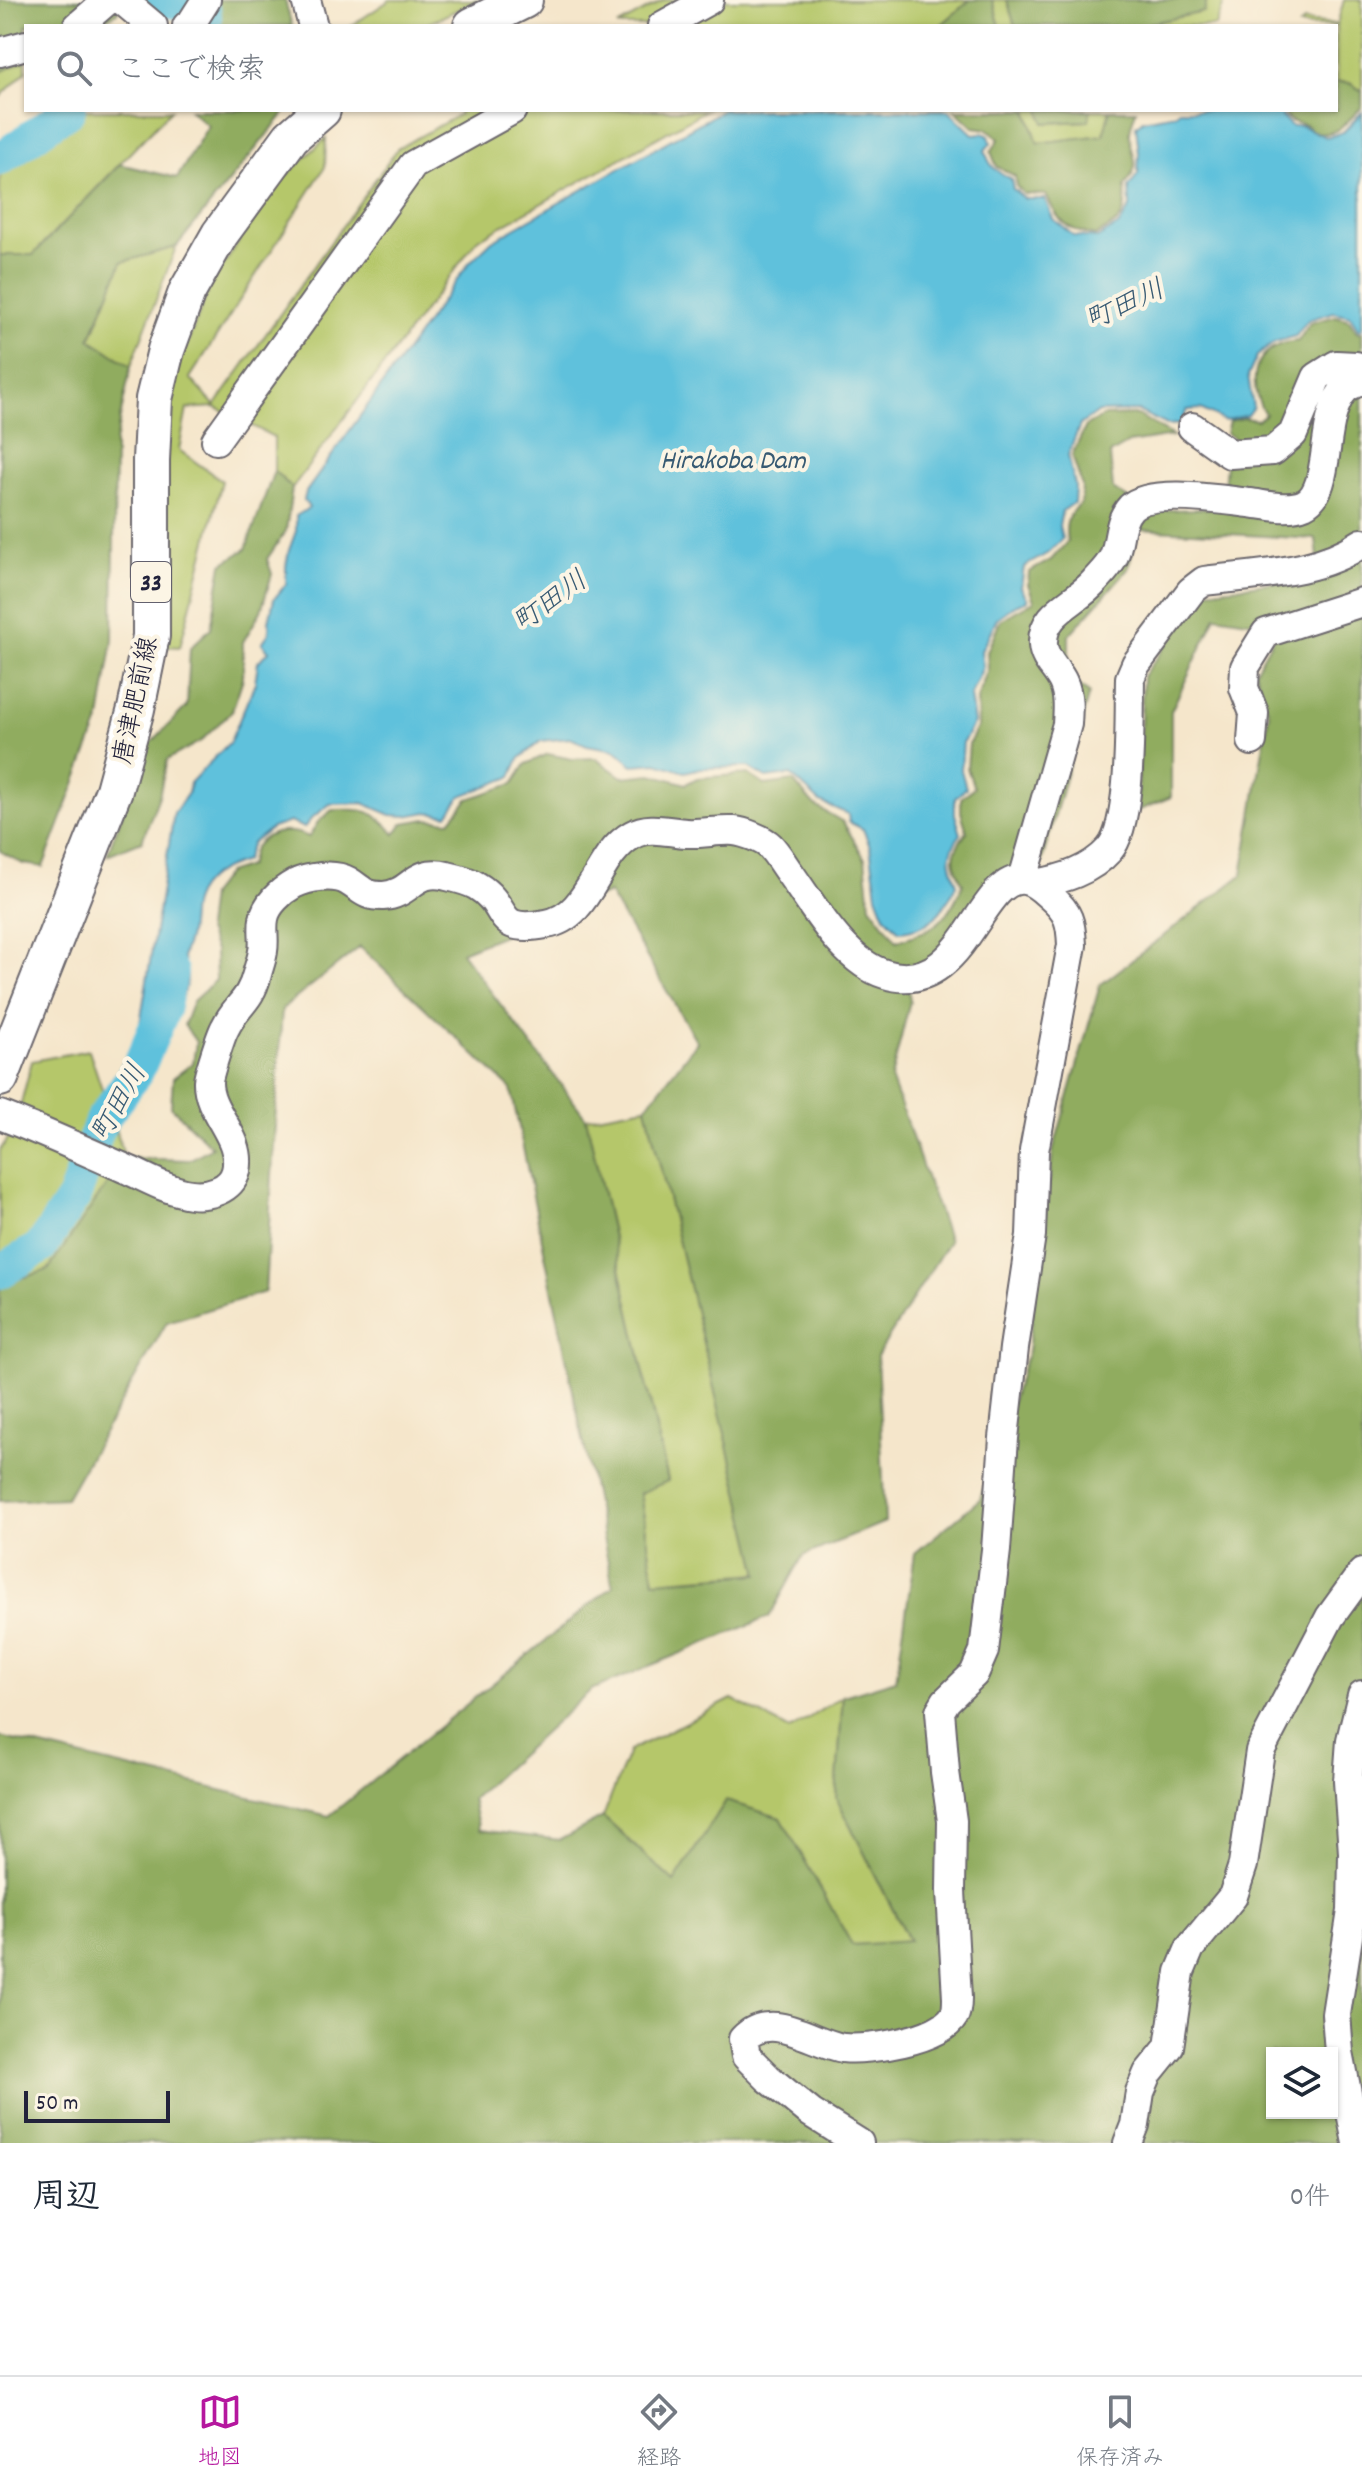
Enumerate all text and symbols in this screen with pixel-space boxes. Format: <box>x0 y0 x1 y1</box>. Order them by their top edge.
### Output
search box <box>24 24 1338 112</box>
icon: search <box>52 46 96 90</box>
text: ここで検索 <box>116 51 266 94</box>
water label: 町田川 <box>1080 272 1173 343</box>
water label: Hirakoba Dam <box>660 443 806 483</box>
road number: 33 <box>131 562 171 602</box>
water label: 町田川 <box>506 563 598 645</box>
street label: 唐津肥前線 <box>106 633 169 768</box>
water label: 町田川 <box>84 1058 159 1151</box>
map controls <box>1266 2047 1338 2119</box>
button: layers <box>1266 2047 1338 2119</box>
scale bar <box>24 2087 170 2123</box>
text: 50 m <box>36 2089 78 2120</box>
text: 周辺 <box>32 2175 100 2224</box>
text: 0件 <box>1290 2180 1330 2217</box>
tab: 地図 <box>198 2390 242 2475</box>
tab: 経路 <box>637 2390 681 2475</box>
tab: 保存済み <box>1076 2390 1164 2475</box>

